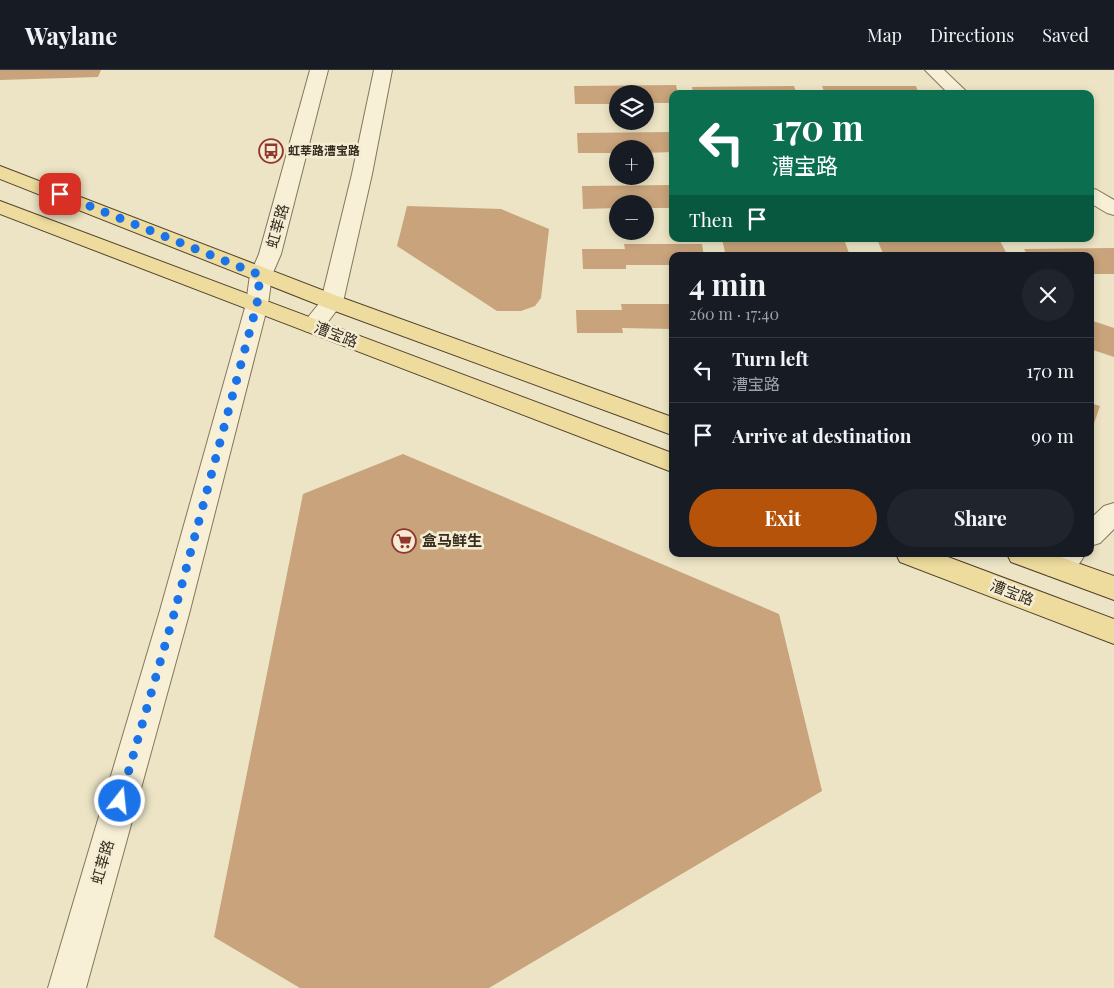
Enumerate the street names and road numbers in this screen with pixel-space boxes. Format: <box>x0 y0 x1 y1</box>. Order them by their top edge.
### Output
street label: 虹莘路 <box>261 201 293 250</box>
street label: 漕宝路 <box>312 317 361 351</box>
street label: 漕宝路 <box>988 575 1037 609</box>
street label: 虹莘路 <box>86 837 118 886</box>

